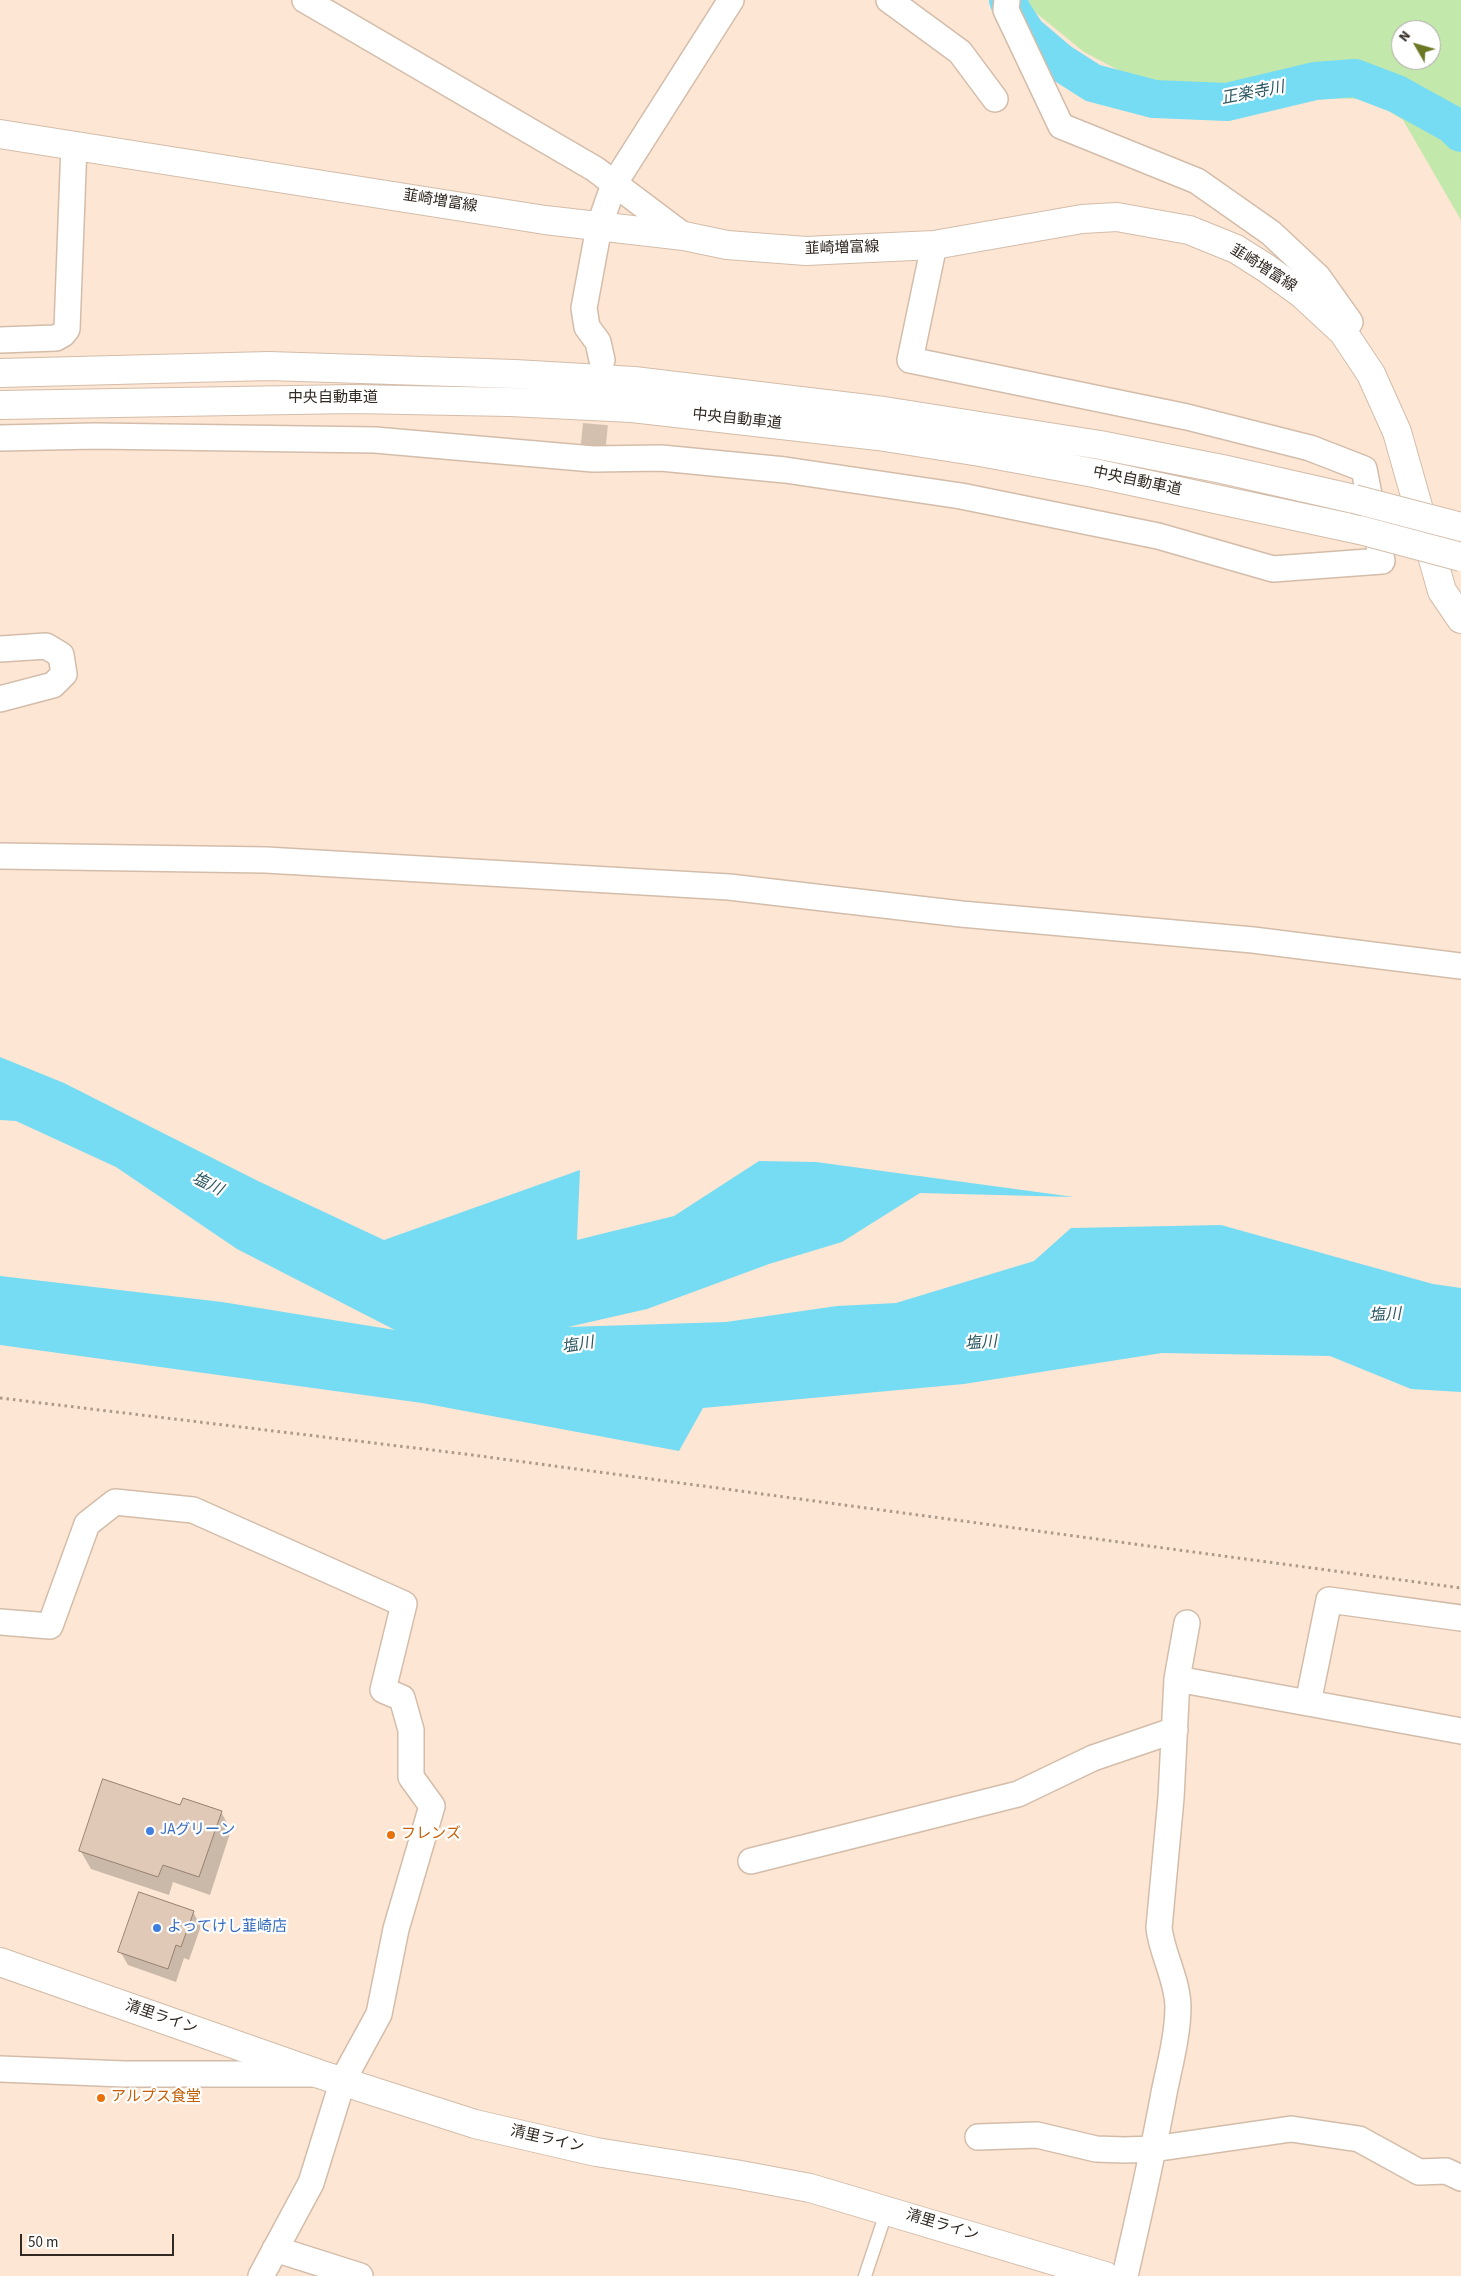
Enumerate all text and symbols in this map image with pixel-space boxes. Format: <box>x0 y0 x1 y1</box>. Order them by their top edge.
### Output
north arrow <box>1391 20 1441 70</box>
text: N <box>1394 27 1416 46</box>
water label: 正楽寺川 <box>1220 78 1286 110</box>
street label: 韮崎増富線 <box>402 187 478 217</box>
street label: 韮崎増富線 <box>804 239 880 259</box>
street label: 韮崎増富線 <box>1226 241 1300 297</box>
street label: 中央自動車道 <box>288 390 378 408</box>
street label: 中央自動車道 <box>691 406 783 434</box>
street label: 中央自動車道 <box>1091 464 1183 500</box>
water label: 塩川 <box>188 1169 226 1201</box>
water label: 塩川 <box>1369 1306 1401 1326</box>
water label: 塩川 <box>964 1333 998 1355</box>
water label: 塩川 <box>561 1334 595 1358</box>
place label: JAグリーン <box>160 1822 235 1840</box>
marker: JAグリーン <box>144 1825 156 1837</box>
place label: フレンズ <box>401 1826 461 1844</box>
marker: フレンズ <box>385 1829 397 1841</box>
place label: よってけし韮崎店 <box>167 1919 287 1937</box>
marker: よってけし韮崎店 <box>151 1922 163 1934</box>
street label: 清里ライン <box>123 1997 199 2039</box>
place label: アルプス食堂 <box>111 2089 201 2107</box>
marker: アルプス食堂 <box>95 2092 107 2104</box>
street label: 清里ライン <box>508 2123 586 2157</box>
street label: 清里ライン <box>904 2206 980 2246</box>
scale bar <box>22 2224 176 2256</box>
text: 50 m <box>28 2232 58 2253</box>

